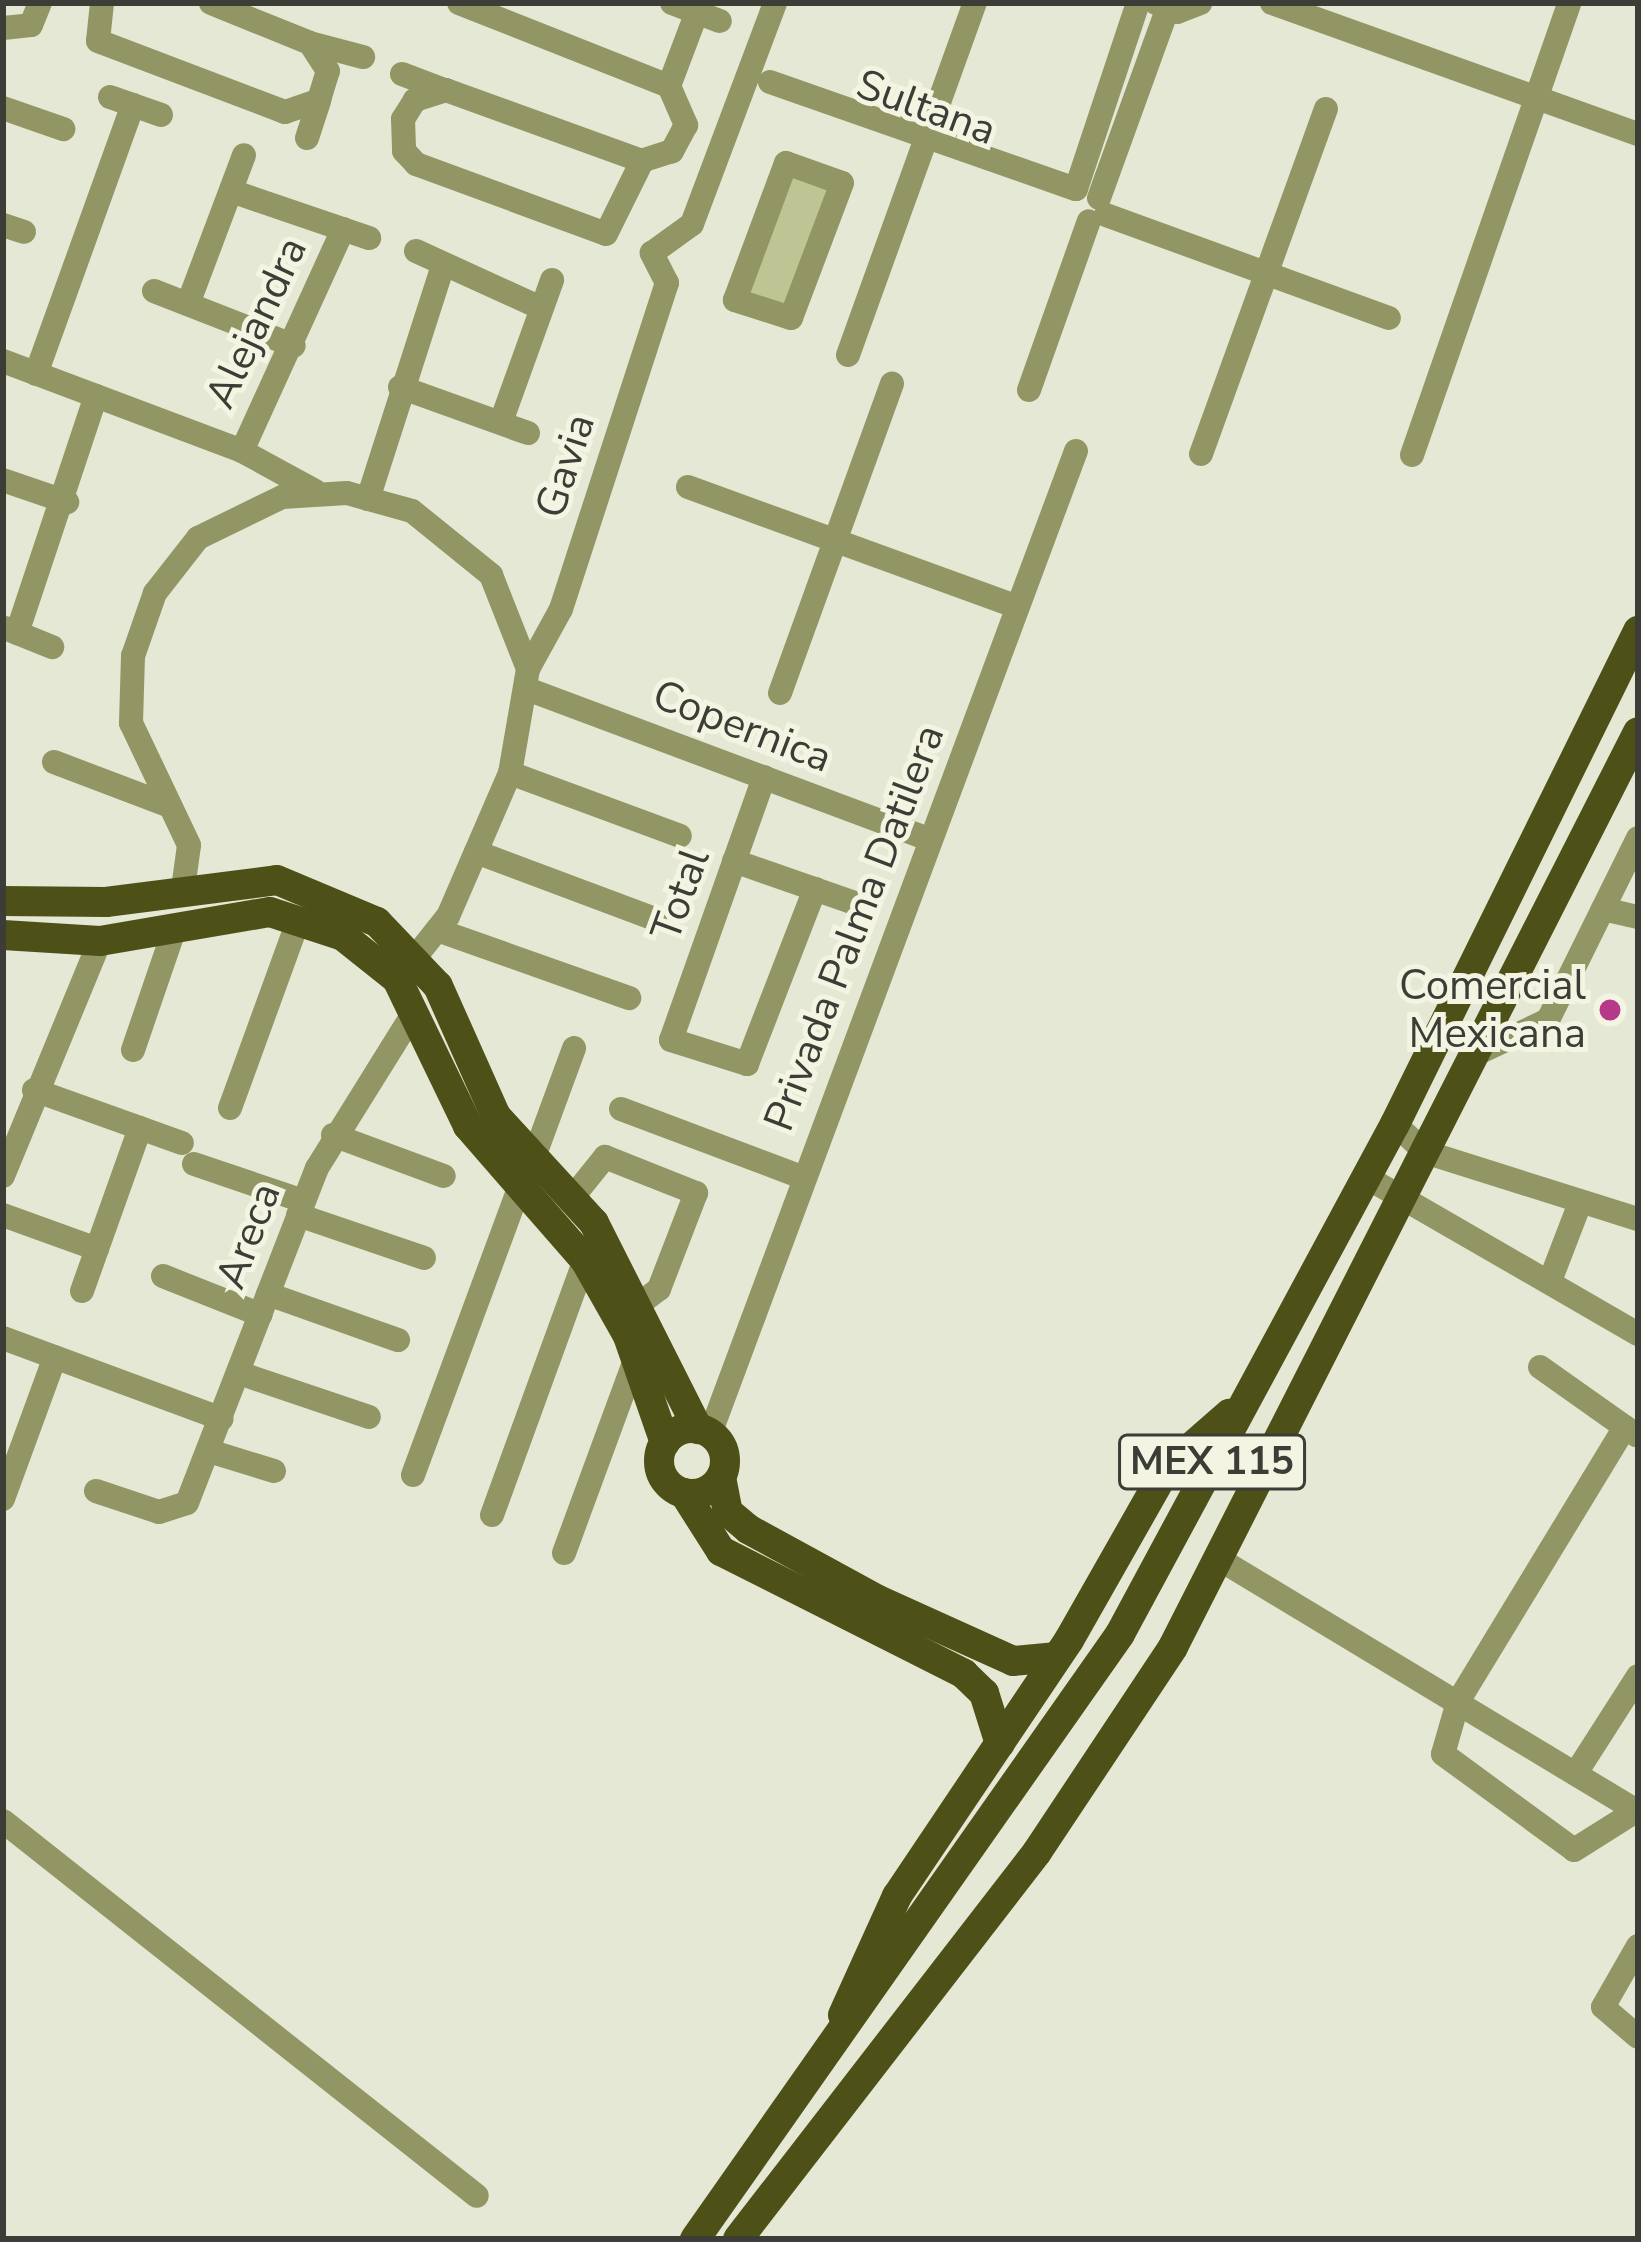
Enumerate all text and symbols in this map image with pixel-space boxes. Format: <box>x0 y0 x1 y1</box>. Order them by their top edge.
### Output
street label: Sultana <box>849 60 1003 156</box>
street label: Alejandra <box>196 230 318 416</box>
street label: Gavia <box>526 408 606 524</box>
street label: Copernica <box>646 670 838 784</box>
street label: Privada Palma Datilera <box>754 718 956 1138</box>
street label: Total <box>641 842 721 948</box>
place label: Comercial Mexicana <box>1399 961 1586 1060</box>
marker: Comercial Mexicana <box>1597 997 1623 1023</box>
street label: Areca <box>206 1176 292 1296</box>
road number: MEX 115 <box>1116 1429 1308 1495</box>

